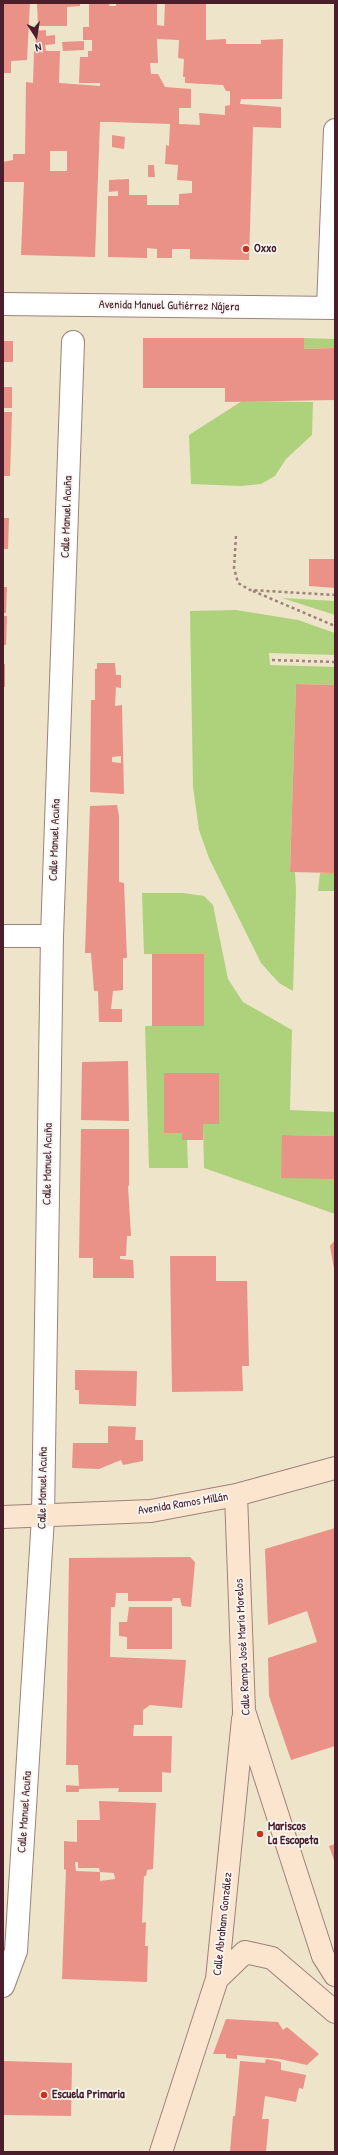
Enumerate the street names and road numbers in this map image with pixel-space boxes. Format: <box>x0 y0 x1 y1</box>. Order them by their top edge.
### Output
street label: Avenida Manuel Gutiérrez Nájera <box>99 298 239 314</box>
street label: Calle Manuel Acuña <box>58 476 76 558</box>
street label: Calle Manuel Acuña <box>46 799 64 881</box>
street label: Calle Manuel Acuña <box>40 1123 56 1205</box>
street label: Calle Manuel Acuña <box>35 1447 51 1529</box>
street label: Avenida Ramos Millán <box>137 1490 229 1518</box>
street label: Calle Rampa José María Morelos <box>232 1578 254 1716</box>
street label: Calle Manuel Acuña <box>15 1770 35 1854</box>
street label: Calle Abraham González <box>210 1872 236 1976</box>

